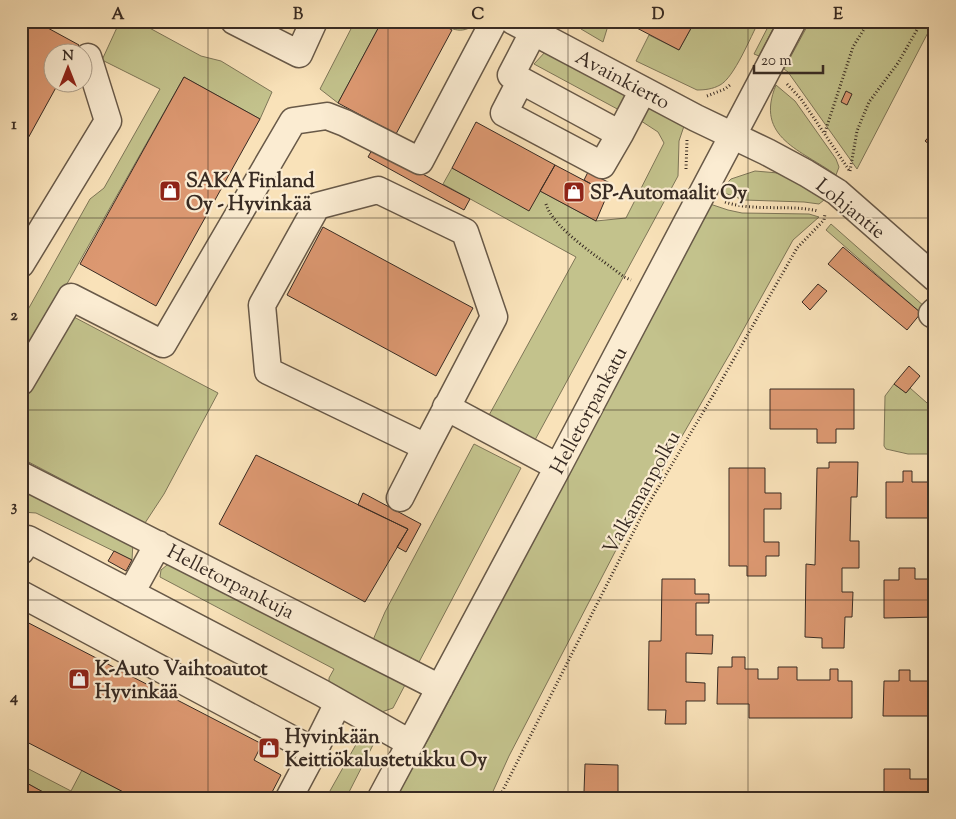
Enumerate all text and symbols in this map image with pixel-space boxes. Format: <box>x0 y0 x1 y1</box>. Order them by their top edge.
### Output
text: A <box>112 4 125 27</box>
text: B <box>293 4 303 27</box>
text: C <box>472 4 485 27</box>
text: D <box>652 4 665 27</box>
text: E <box>833 4 843 27</box>
north arrow <box>42 42 92 92</box>
scale bar <box>754 42 822 74</box>
street label: Avainkierto <box>569 44 674 118</box>
text: N <box>62 47 74 67</box>
text: 20 m <box>761 51 792 72</box>
text: 1 <box>11 114 17 137</box>
place label: SAKA Finland Oy - Hyvinkää <box>186 168 315 220</box>
street label: Lohjantie <box>808 173 891 247</box>
shop icon: SAKA Finland Oy - Hyvinkää <box>158 179 182 203</box>
shop icon: SP-Automaalit Oy <box>562 180 586 204</box>
place label: SP-Automaalit Oy <box>590 180 747 209</box>
text: 2 <box>10 305 18 328</box>
street label: Helletorpankatu <box>544 342 636 480</box>
street label: Valkamanpolku <box>597 426 689 560</box>
text: 3 <box>11 496 18 519</box>
street label: Helletorpankuja <box>161 539 299 628</box>
place label: K-Auto Vaihtoautot Hyvinkää <box>95 656 268 708</box>
shop icon: K-Auto Vaihtoautot Hyvinkää <box>67 667 91 691</box>
text: 4 <box>9 687 18 710</box>
place label: Hyvinkään Keittiökalustetukku Oy <box>285 724 487 776</box>
shop icon: Hyvinkään Keittiökalustetukku Oy <box>257 736 281 760</box>

